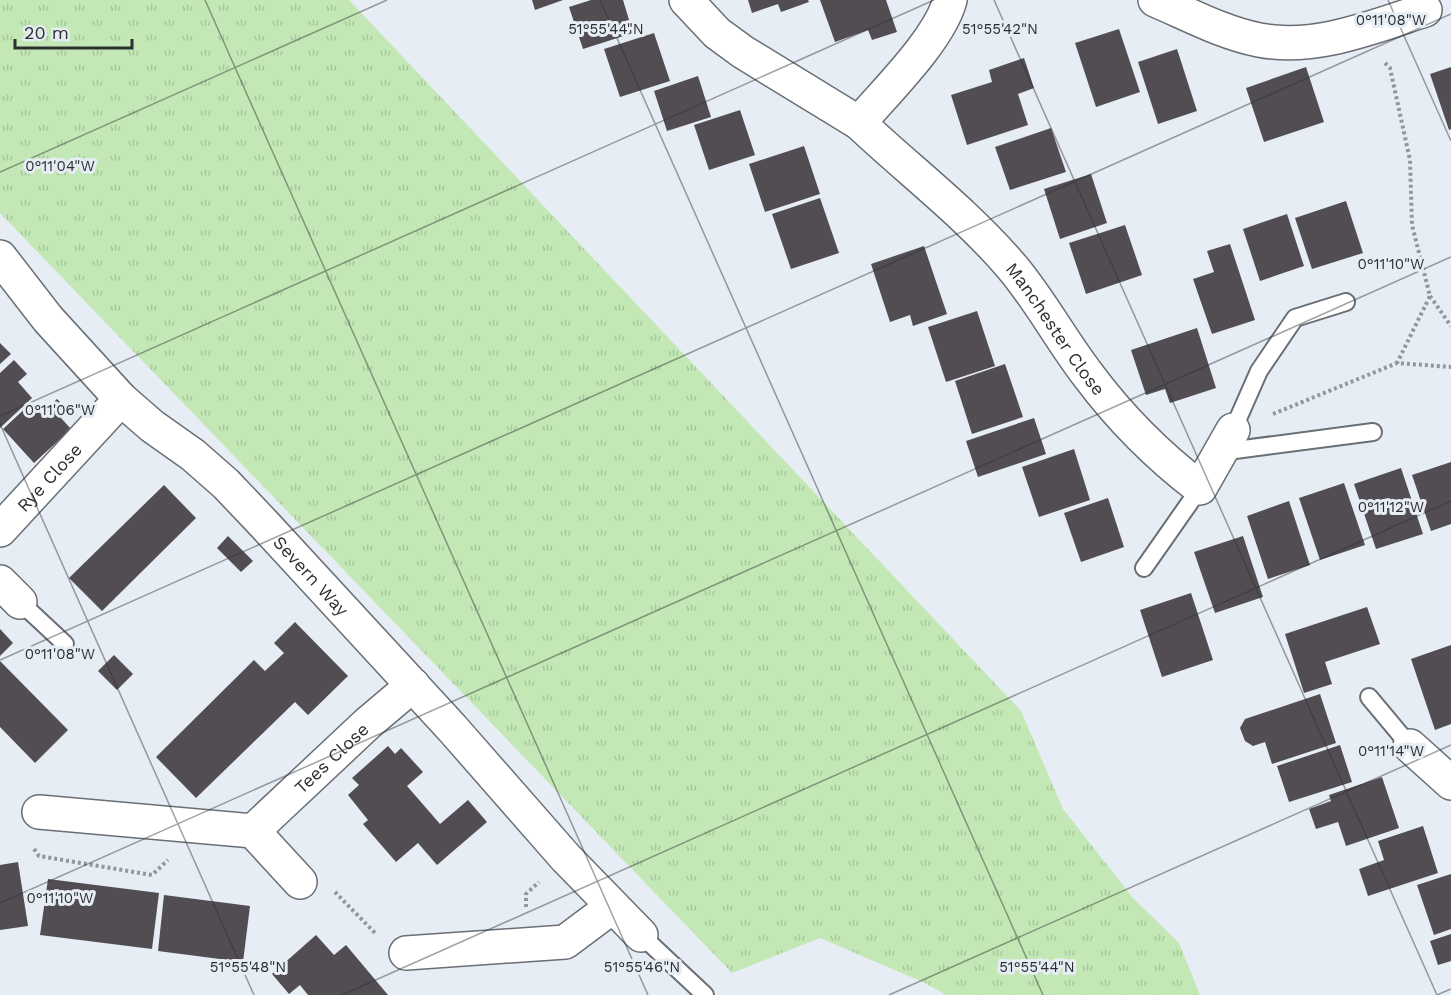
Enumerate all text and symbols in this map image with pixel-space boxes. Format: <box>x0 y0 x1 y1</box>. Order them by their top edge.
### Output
text: 0°11'08"W <box>1356 11 1426 29</box>
scale bar <box>15 12 132 50</box>
text: 51°55'44"N <box>568 20 644 38</box>
text: 51°55'42"N <box>962 20 1038 38</box>
text: 20 m <box>24 22 69 43</box>
text: 0°11'04"W <box>25 157 95 175</box>
text: 0°11'10"W <box>1357 255 1425 273</box>
street label: Manchester Close <box>1002 258 1110 399</box>
text: 0°11'06"W <box>25 401 95 419</box>
street label: Rye Close <box>12 438 86 516</box>
text: 0°11'12"W <box>1358 498 1424 516</box>
street label: Severn Way <box>269 531 354 620</box>
text: 0°11'08"W <box>25 645 95 663</box>
street label: Tees Close <box>290 718 373 797</box>
text: 0°11'14"W <box>1358 742 1424 760</box>
text: 0°11'10"W <box>26 889 94 907</box>
text: 51°55'48"N <box>210 958 286 976</box>
text: 51°55'46"N <box>604 958 680 976</box>
text: 51°55'44"N <box>999 958 1075 976</box>

